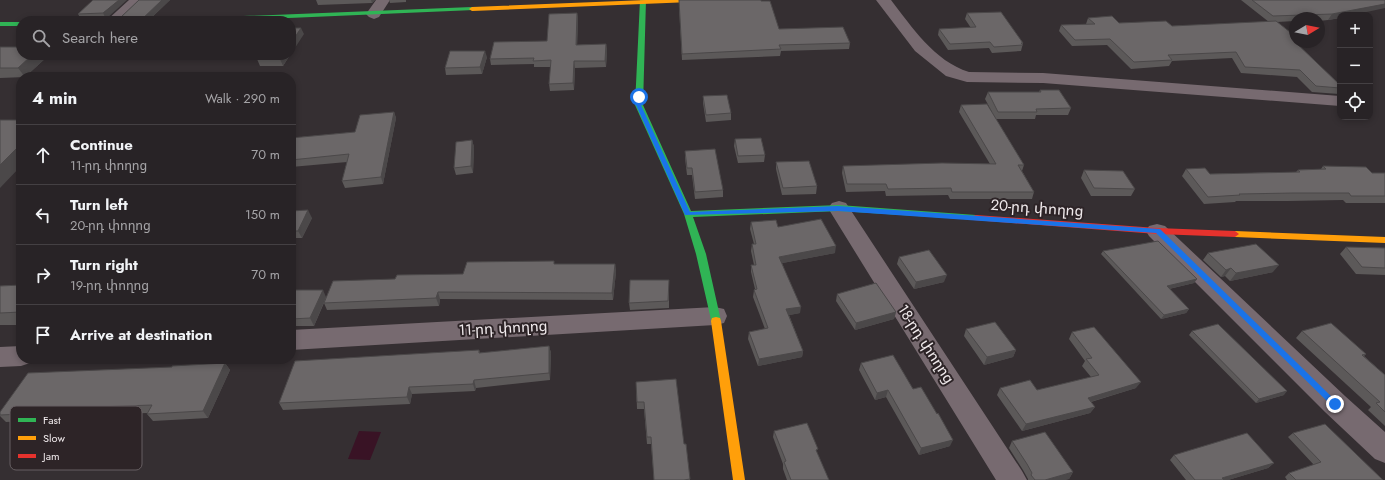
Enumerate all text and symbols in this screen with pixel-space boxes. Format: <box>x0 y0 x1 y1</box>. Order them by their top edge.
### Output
north arrow <box>1289 12 1325 48</box>
map controls <box>1337 12 1373 120</box>
button: + <box>1337 12 1373 48</box>
search box <box>16 16 296 60</box>
icon: search <box>30 27 52 49</box>
text: Search here <box>62 27 138 49</box>
button: − <box>1337 48 1373 84</box>
button: locate <box>1337 84 1373 120</box>
text: 4 min <box>32 86 77 110</box>
route start <box>630 88 648 106</box>
text: Walk · 290 m <box>205 89 280 108</box>
text: Continue <box>70 134 133 156</box>
icon: ahead <box>32 144 54 166</box>
text: 70 m <box>251 145 280 164</box>
text: 11-րդ փողոց <box>70 156 147 175</box>
text: Turn left <box>70 194 128 216</box>
street label: 20-րդ փողոց <box>990 194 1084 222</box>
icon: left <box>32 204 54 226</box>
text: 150 m <box>245 205 280 224</box>
text: 20-րդ փողոց <box>70 216 151 235</box>
text: Turn right <box>70 254 138 276</box>
icon: right <box>32 264 54 286</box>
text: 70 m <box>251 265 280 284</box>
text: 19-րդ փողոց <box>70 276 149 295</box>
street label: 18-րդ փողոց <box>892 300 960 388</box>
street label: 11-րդ փողոց <box>458 315 548 341</box>
icon: arrive <box>32 324 54 346</box>
text: Arrive at destination <box>70 324 212 346</box>
route end <box>1326 395 1344 413</box>
legend <box>10 406 142 470</box>
text: Fast <box>43 412 61 428</box>
text: Slow <box>43 430 65 446</box>
text: Jam <box>41 448 60 464</box>

